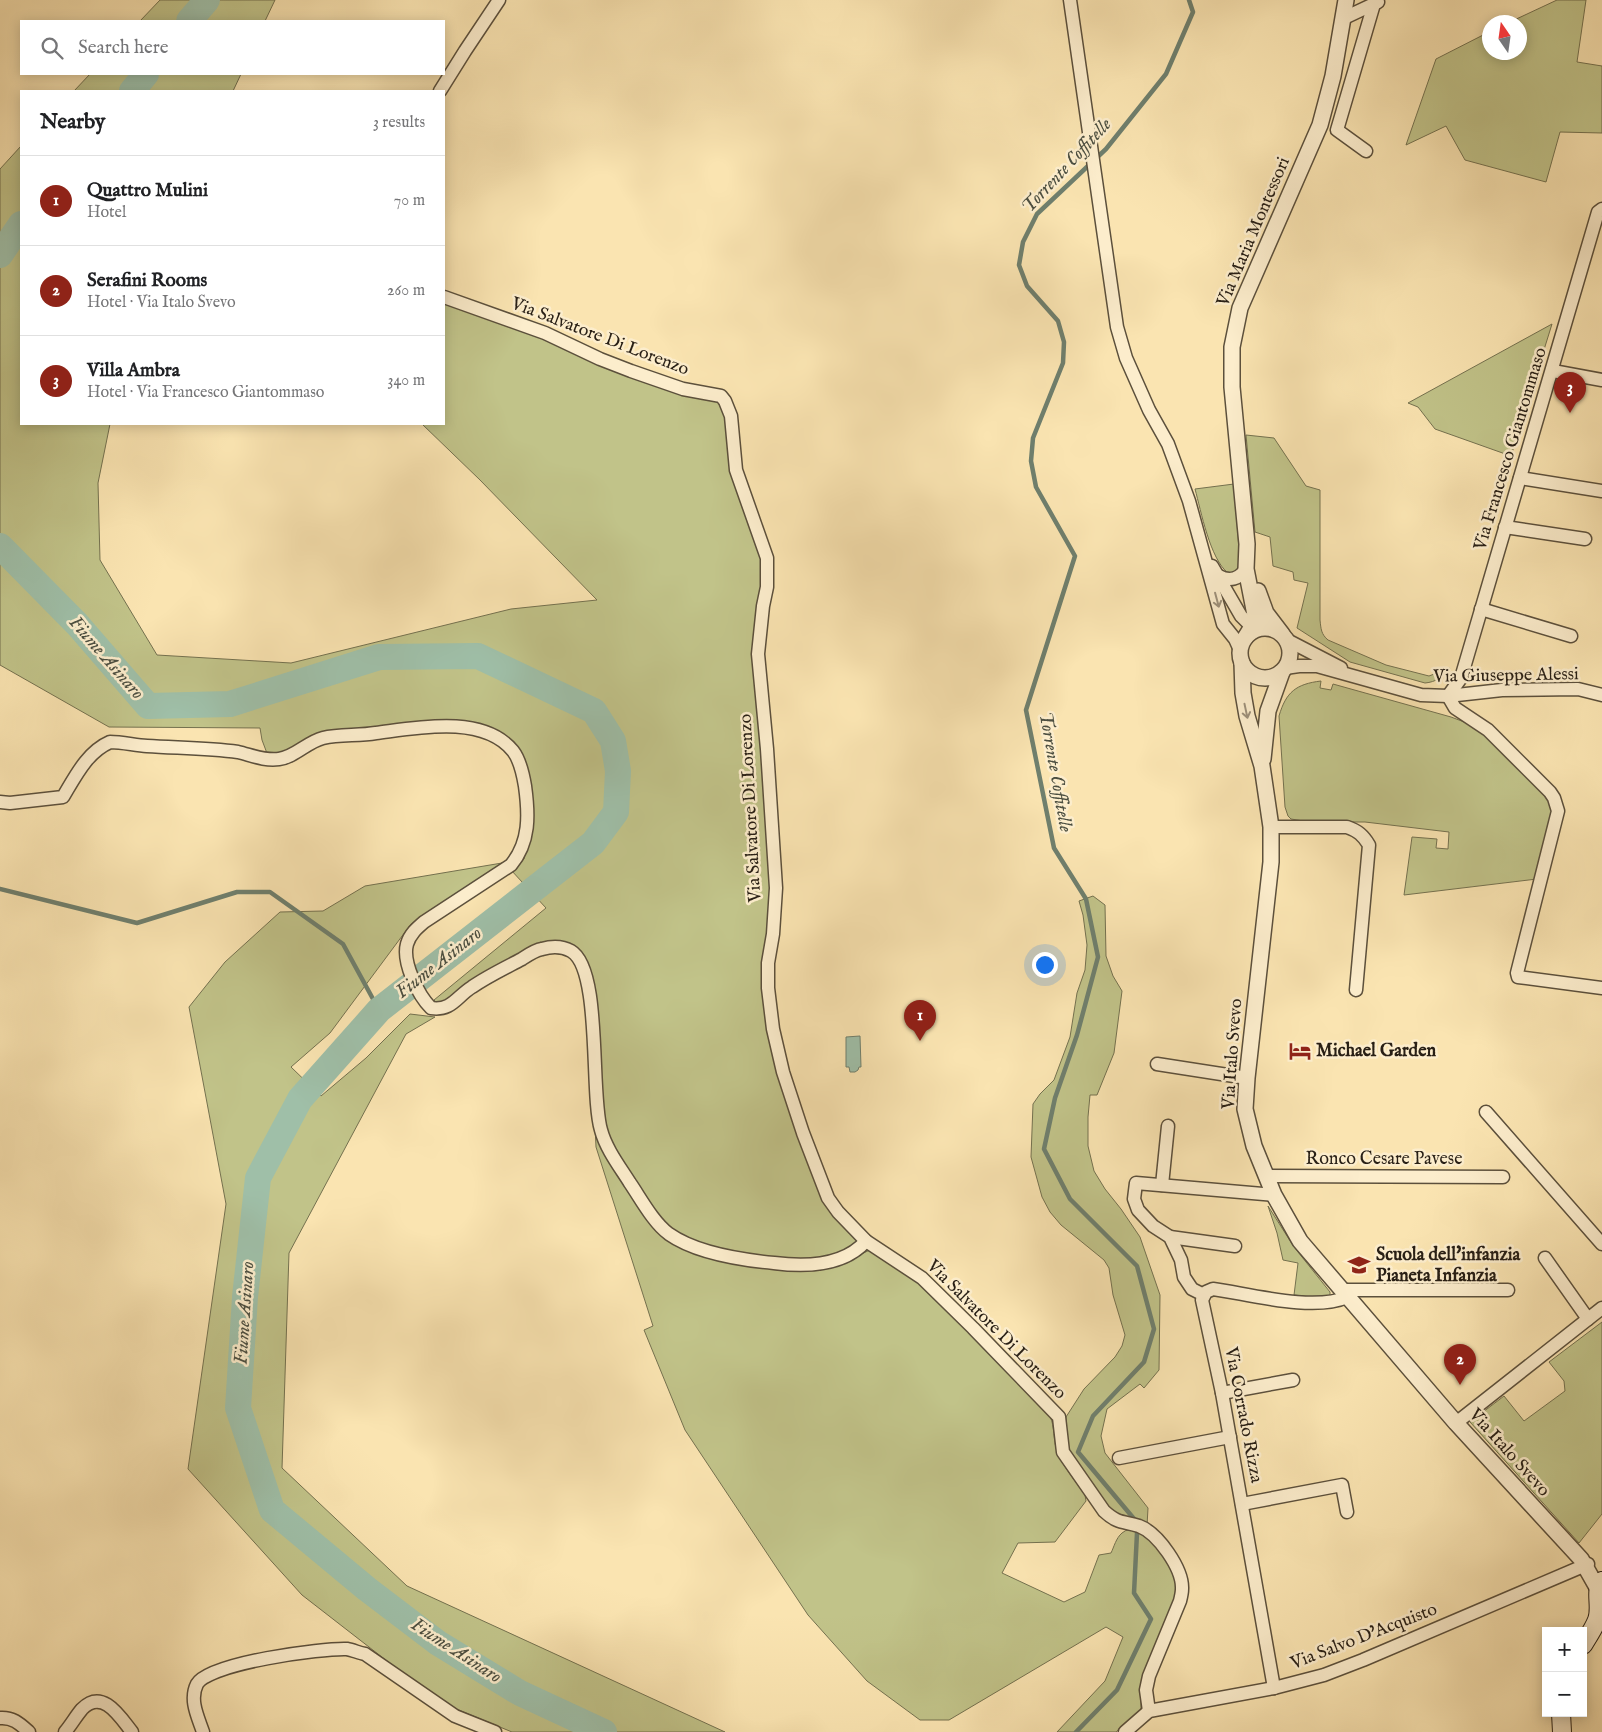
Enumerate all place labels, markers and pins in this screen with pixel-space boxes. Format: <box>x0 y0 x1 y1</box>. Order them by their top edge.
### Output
pin: 3 <box>1554 372 1586 413</box>
pin: 1 <box>904 1000 936 1041</box>
hotel icon: Michael Garden <box>1287 1038 1313 1064</box>
place label: Michael Garden <box>1316 1040 1436 1063</box>
place label: Scuola dell'infanzia Pianeta Infanzia <box>1376 1244 1522 1288</box>
school or university icon: Scuola dell'infanzia Pianeta Infanzia <box>1346 1252 1372 1278</box>
pin: 2 <box>1444 1344 1476 1385</box>

